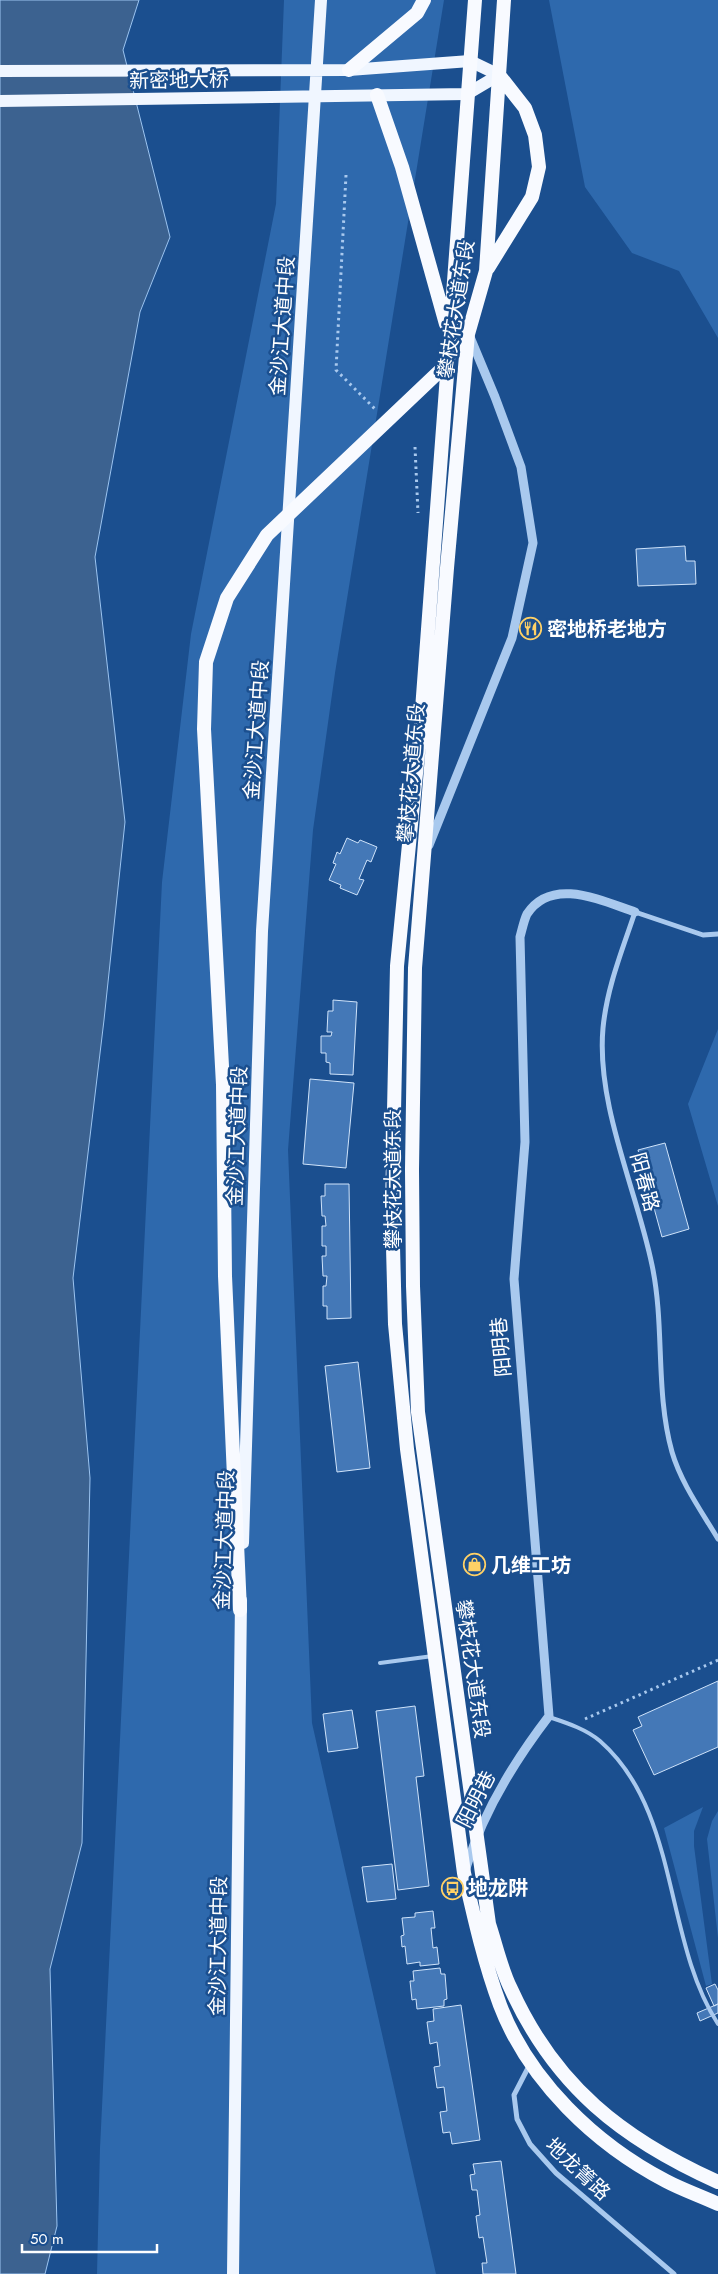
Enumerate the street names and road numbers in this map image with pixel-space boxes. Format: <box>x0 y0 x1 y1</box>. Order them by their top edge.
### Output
street label: 新密地大桥 <box>129 65 229 96</box>
street label: 攀枝花大道东段 <box>431 238 482 380</box>
street label: 金沙江大道中段 <box>263 255 302 397</box>
street label: 金沙江大道中段 <box>237 659 276 801</box>
street label: 攀枝花大道东段 <box>391 702 432 844</box>
street label: 金沙江大道中段 <box>221 1066 254 1206</box>
street label: 攀枝花大道东段 <box>379 1109 408 1249</box>
street label: 阳春路 <box>623 1149 666 1215</box>
street label: 阳明巷 <box>484 1316 519 1378</box>
street label: 金沙江大道中段 <box>208 1470 241 1610</box>
street label: 攀枝花大道东段 <box>448 1598 497 1740</box>
street label: 阳明巷 <box>450 1766 503 1833</box>
street label: 金沙江大道中段 <box>203 1876 234 2016</box>
street label: 地龙箐路 <box>539 2131 617 2207</box>

